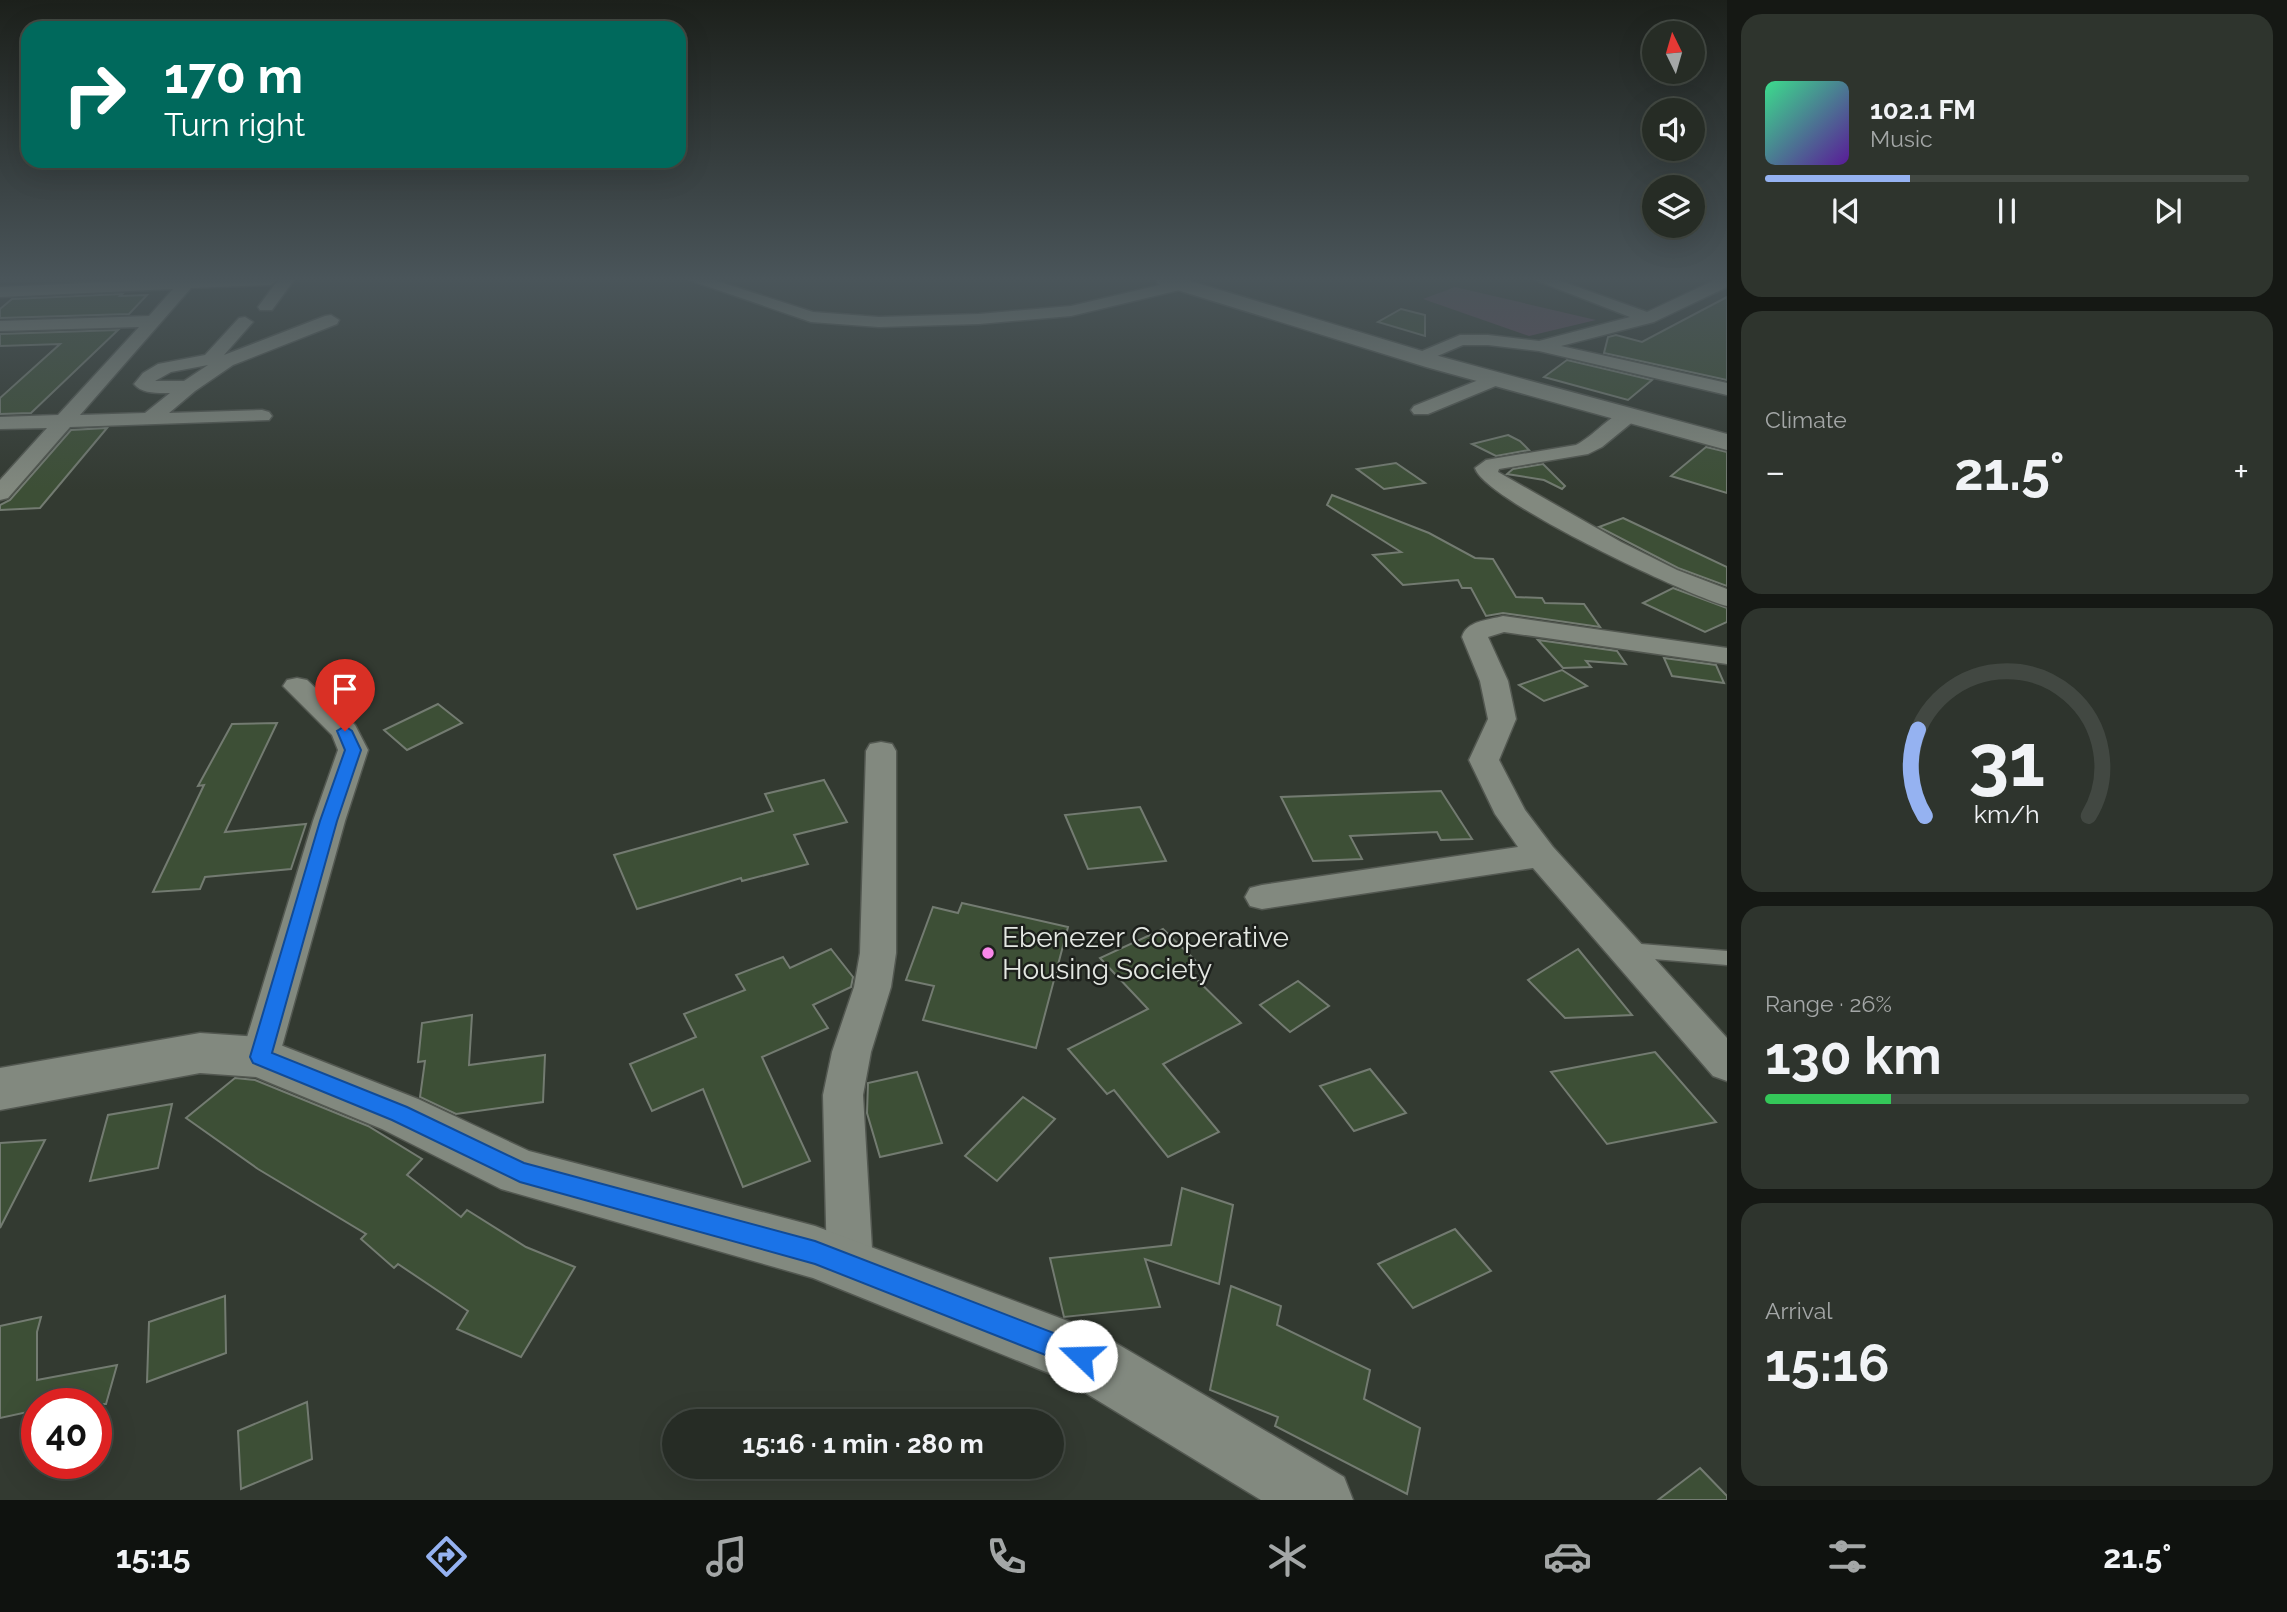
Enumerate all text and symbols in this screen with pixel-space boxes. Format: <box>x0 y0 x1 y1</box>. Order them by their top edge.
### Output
north arrow <box>1642 21 1704 84</box>
map controls <box>1642 21 1705 238</box>
text: 170 m <box>164 47 303 104</box>
icon: right <box>49 49 140 140</box>
text: 102.1 FM <box>1870 95 1976 125</box>
button: sound <box>1642 98 1705 161</box>
text: Turn right <box>164 106 305 143</box>
text: Music <box>1870 125 1933 152</box>
button: layers <box>1642 175 1705 238</box>
icon: previous <box>1827 192 1865 230</box>
icon: pause <box>1988 192 2026 230</box>
icon: next <box>2149 192 2187 230</box>
text: Climate <box>1765 406 1847 433</box>
text: 21.5° <box>1954 441 2065 502</box>
text: − <box>1765 449 1785 494</box>
text: + <box>2233 449 2249 494</box>
pin <box>315 659 375 731</box>
icon: arrive <box>326 670 364 708</box>
text: 31 <box>1969 718 2045 803</box>
text: km/h <box>1974 799 2040 829</box>
place label: Ebenezer Cooperative Housing Society <box>1002 921 1289 986</box>
marker: Ebenezer Cooperative Housing Society <box>980 945 996 961</box>
text: Range · 26% <box>1765 990 1892 1017</box>
text: 130 km <box>1765 1025 1942 1086</box>
text: Arrival <box>1765 1297 1832 1324</box>
position arrow <box>1044 1319 1118 1393</box>
text: 15:16 <box>1765 1332 1890 1393</box>
speed limit sign: 40 <box>21 1388 112 1479</box>
text: 15:16 · 1 min · 280 m <box>742 1429 984 1459</box>
icon: directions <box>422 1532 471 1581</box>
icon: music <box>702 1532 751 1581</box>
icon: phone <box>982 1532 1031 1581</box>
icon: climate <box>1263 1532 1312 1581</box>
icon: car <box>1543 1532 1592 1581</box>
icon: filters <box>1823 1532 1872 1581</box>
text: 15:15 <box>116 1538 191 1575</box>
text: 21.5° <box>2103 1538 2171 1575</box>

